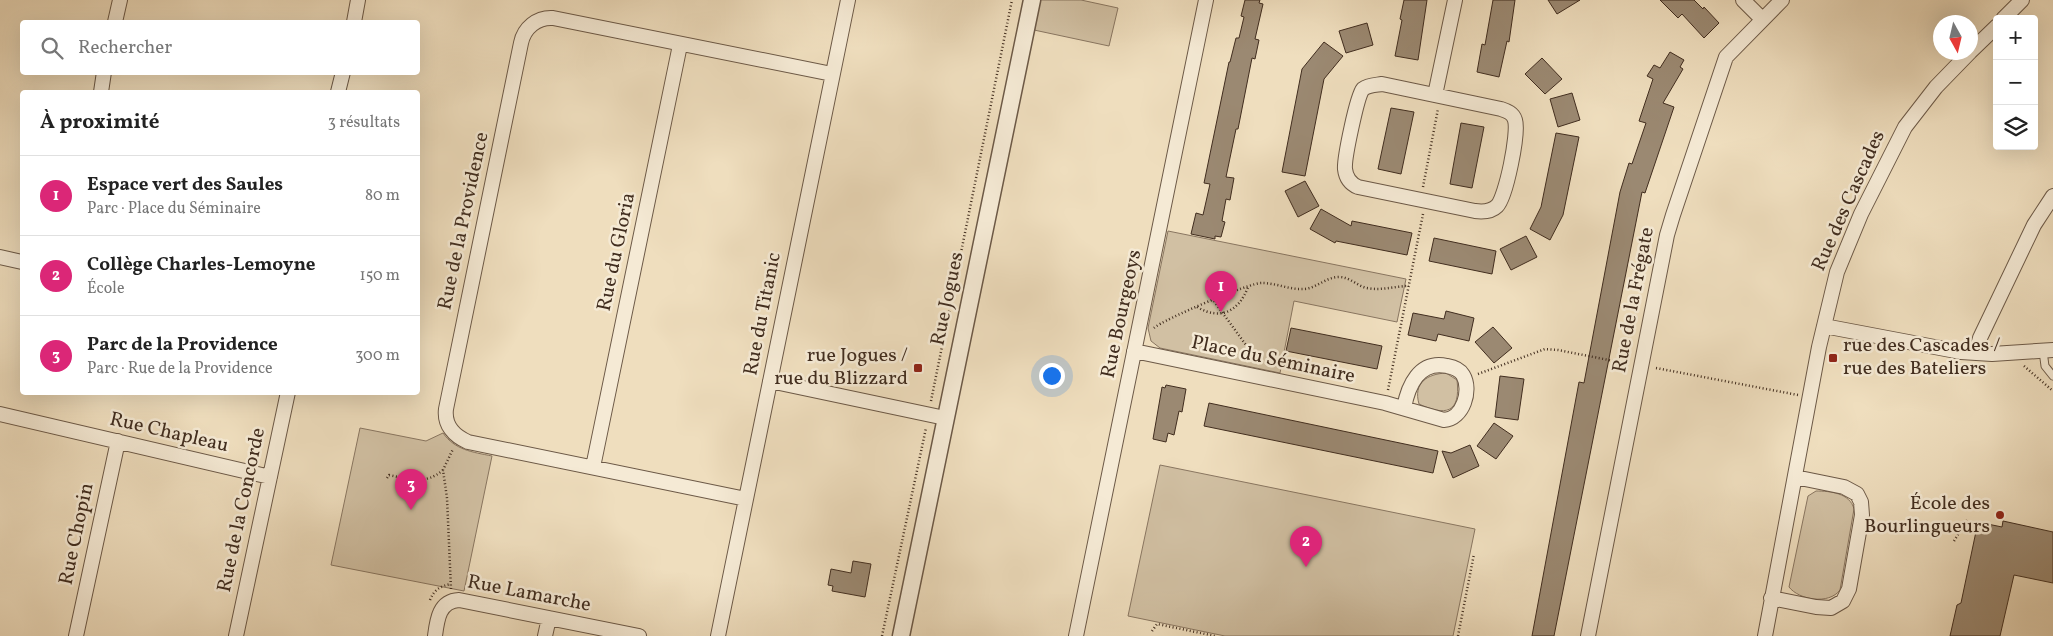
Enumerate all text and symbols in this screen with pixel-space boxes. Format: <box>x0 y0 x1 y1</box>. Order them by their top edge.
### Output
north arrow <box>1933 15 1978 60</box>
map controls <box>1993 15 2038 150</box>
button: + <box>1993 15 2038 60</box>
search box <box>20 20 420 75</box>
icon: search <box>38 34 66 62</box>
text: Rechercher <box>78 35 172 61</box>
button: − <box>1993 60 2038 105</box>
button: layers <box>1993 105 2038 150</box>
text: À proximité <box>40 108 159 137</box>
text: 3 résultats <box>328 112 400 134</box>
street label: Rue des Cascades <box>1805 126 1893 276</box>
street label: Rue de la Providence <box>431 129 497 313</box>
text: Espace vert des Saules <box>87 172 283 198</box>
text: 1 <box>53 185 59 207</box>
text: 80 m <box>365 185 400 207</box>
street label: Rue du Gloria <box>591 190 643 314</box>
text: Parc · Place du Séminaire <box>87 198 261 220</box>
street label: Rue de la Frégate <box>1606 225 1662 375</box>
street label: Rue Bourgeoys <box>1095 247 1149 381</box>
street label: Rue du Titanic <box>737 250 789 378</box>
street label: Rue Jogues <box>924 250 972 348</box>
text: Collège Charles-Lemoyne <box>87 252 315 278</box>
text: 2 <box>52 265 60 287</box>
text: 150 m <box>359 265 400 287</box>
pin: 1 <box>1205 271 1237 312</box>
text: École <box>87 278 125 300</box>
street label: Place du Séminaire <box>1189 329 1357 391</box>
text: Parc de la Providence <box>87 332 278 358</box>
place label: rue des Cascades / rue des Bateliers <box>1843 332 2001 383</box>
place label: rue Jogues / rue du Blizzard <box>774 342 908 393</box>
text: 3 <box>52 345 60 367</box>
text: 300 m <box>355 345 400 367</box>
marker: rue des Cascades / rue des Bateliers <box>1827 352 1839 364</box>
text: Parc · Rue de la Providence <box>87 358 273 380</box>
marker: rue Jogues / rue du Blizzard <box>912 362 924 374</box>
your location <box>1039 363 1065 389</box>
street label: Rue Chapleau <box>107 406 231 460</box>
street label: Rue de la Concorde <box>211 425 273 595</box>
pin: 3 <box>395 469 427 510</box>
street label: Rue Chopin <box>53 480 101 588</box>
place label: École des Bourlingueurs <box>1864 490 1990 541</box>
marker: École des Bourlingueurs <box>1994 509 2006 521</box>
pin: 2 <box>1290 526 1322 567</box>
street label: Rue Lamarche <box>465 568 593 620</box>

